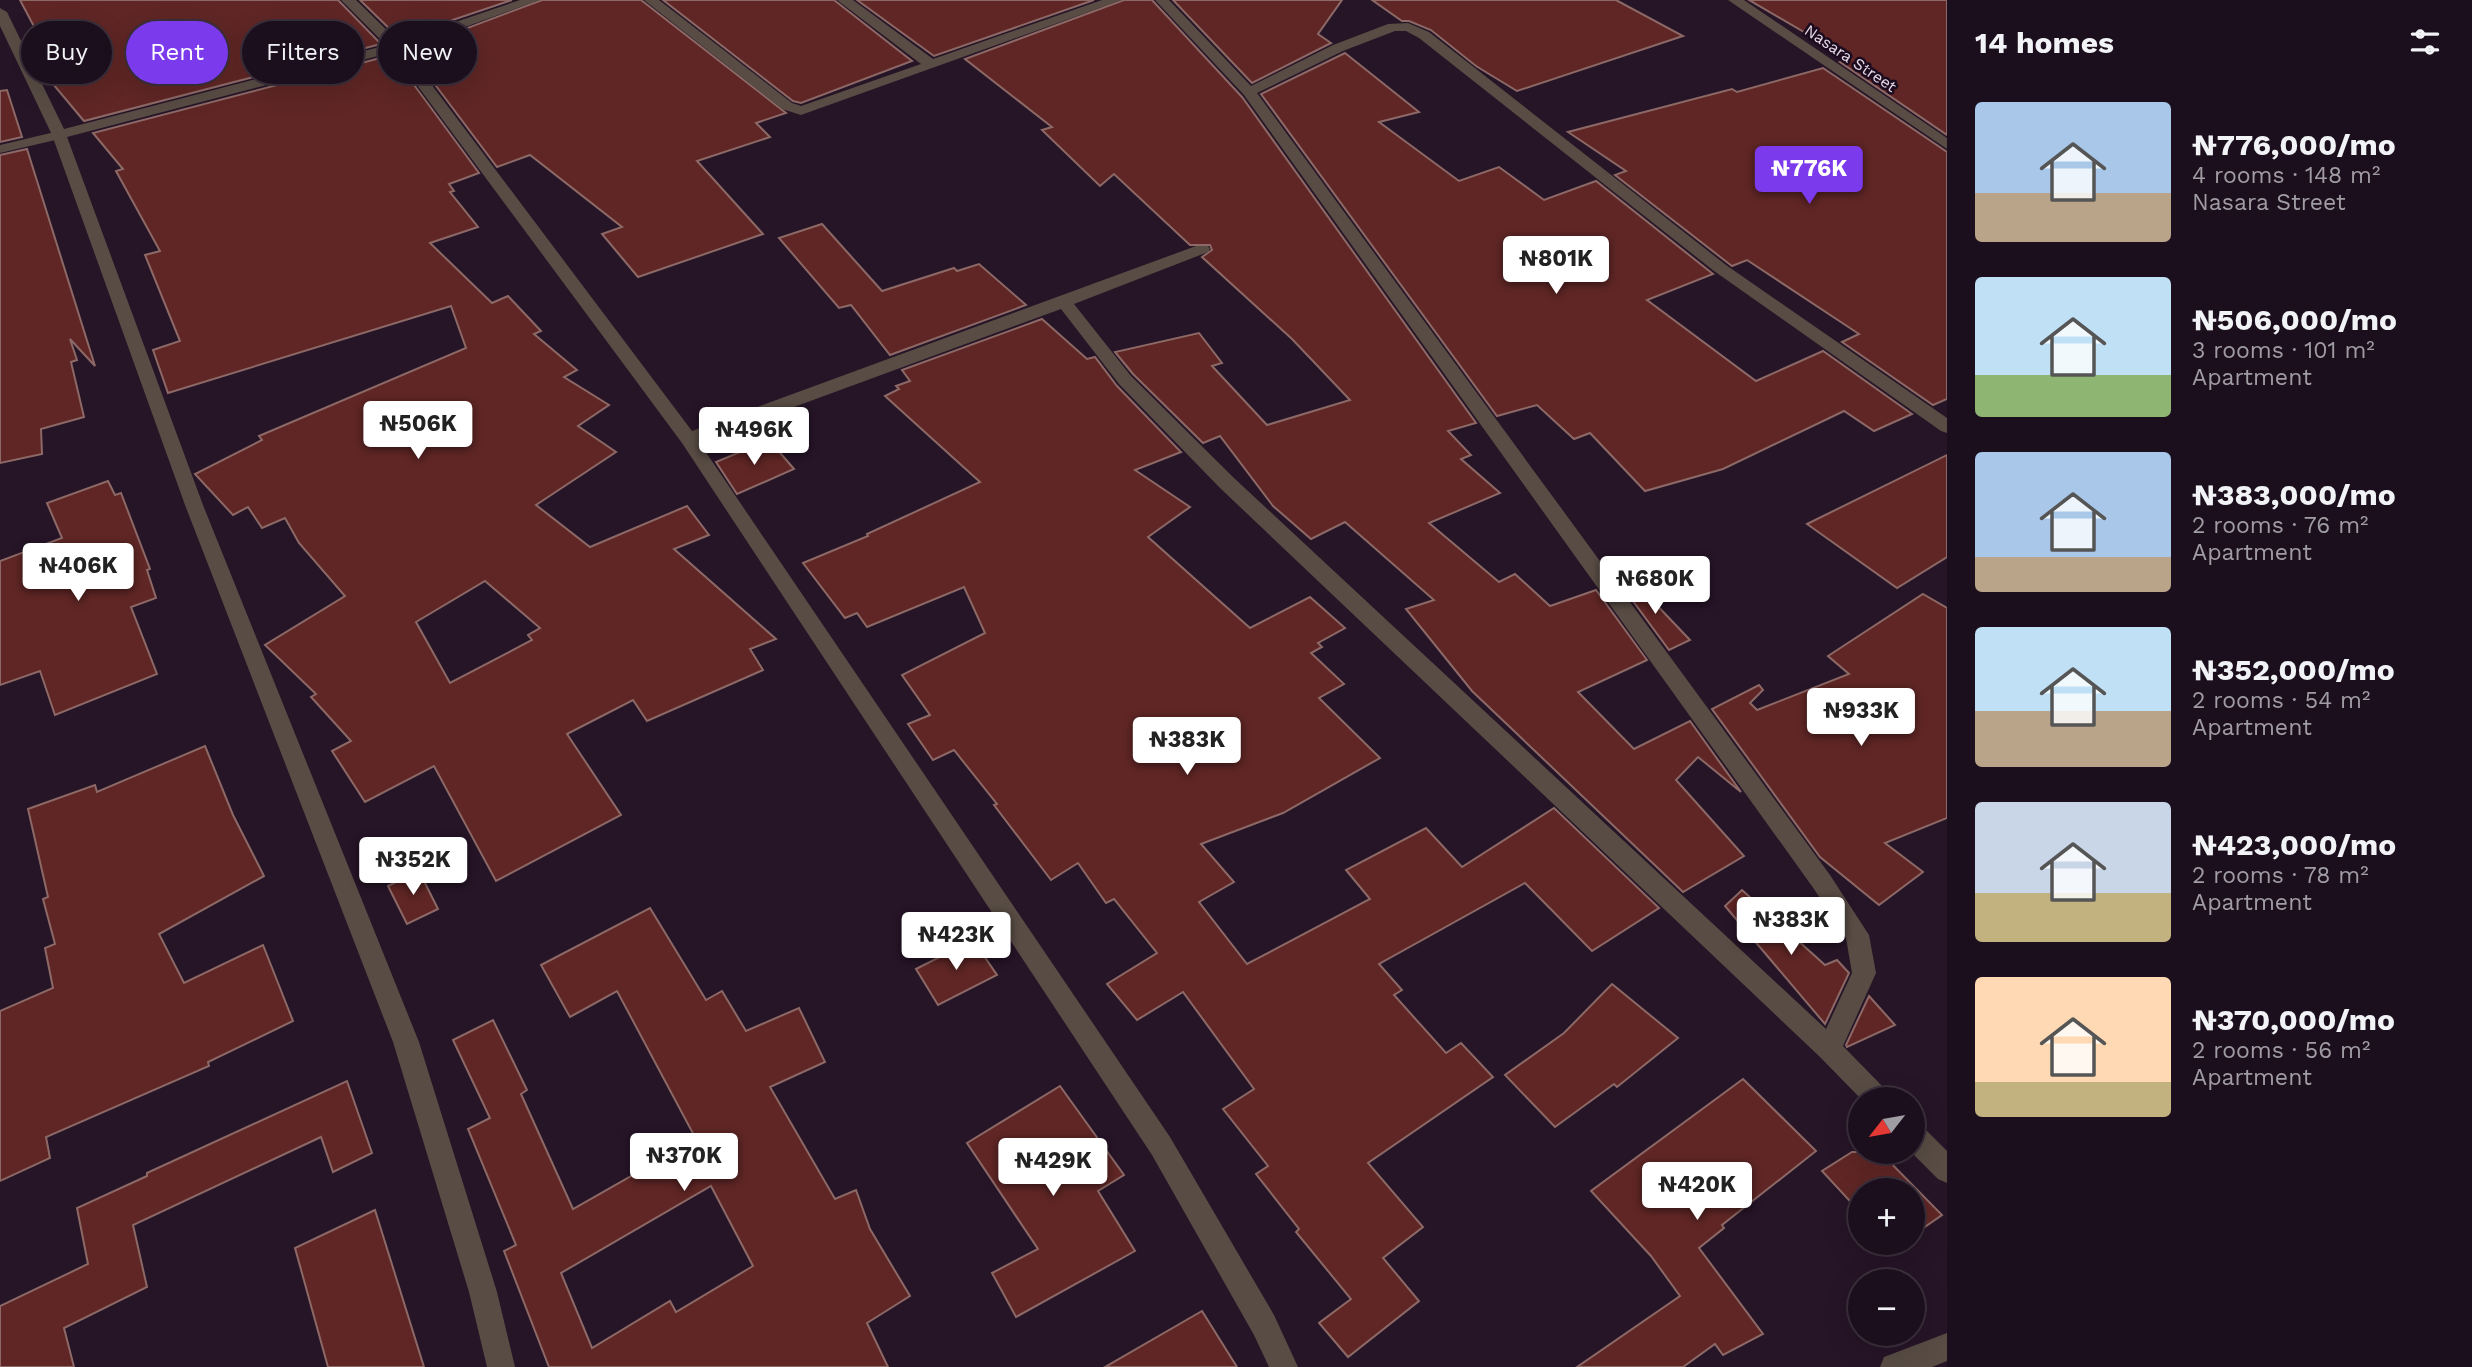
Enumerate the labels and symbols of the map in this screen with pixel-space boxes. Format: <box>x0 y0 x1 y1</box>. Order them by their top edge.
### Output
street label: Nasara Street <box>1801 21 1901 96</box>
pin: ₦776K <box>1760 146 1858 206</box>
pin: ₦801K <box>1507 236 1605 296</box>
pin: ₦506K <box>369 402 467 461</box>
pin: ₦496K <box>705 407 803 467</box>
pin: ₦406K <box>29 544 127 603</box>
pin: ₦680K <box>1606 556 1704 616</box>
pin: ₦933K <box>1812 688 1910 748</box>
pin: ₦383K <box>1138 718 1236 777</box>
pin: ₦352K <box>364 838 462 897</box>
pin: ₦383K <box>1742 898 1840 957</box>
pin: ₦423K <box>907 912 1005 972</box>
north arrow <box>1848 1087 1925 1164</box>
pin: ₦370K <box>635 1134 733 1193</box>
pin: ₦429K <box>1004 1138 1102 1198</box>
pin: ₦420K <box>1648 1162 1746 1222</box>

